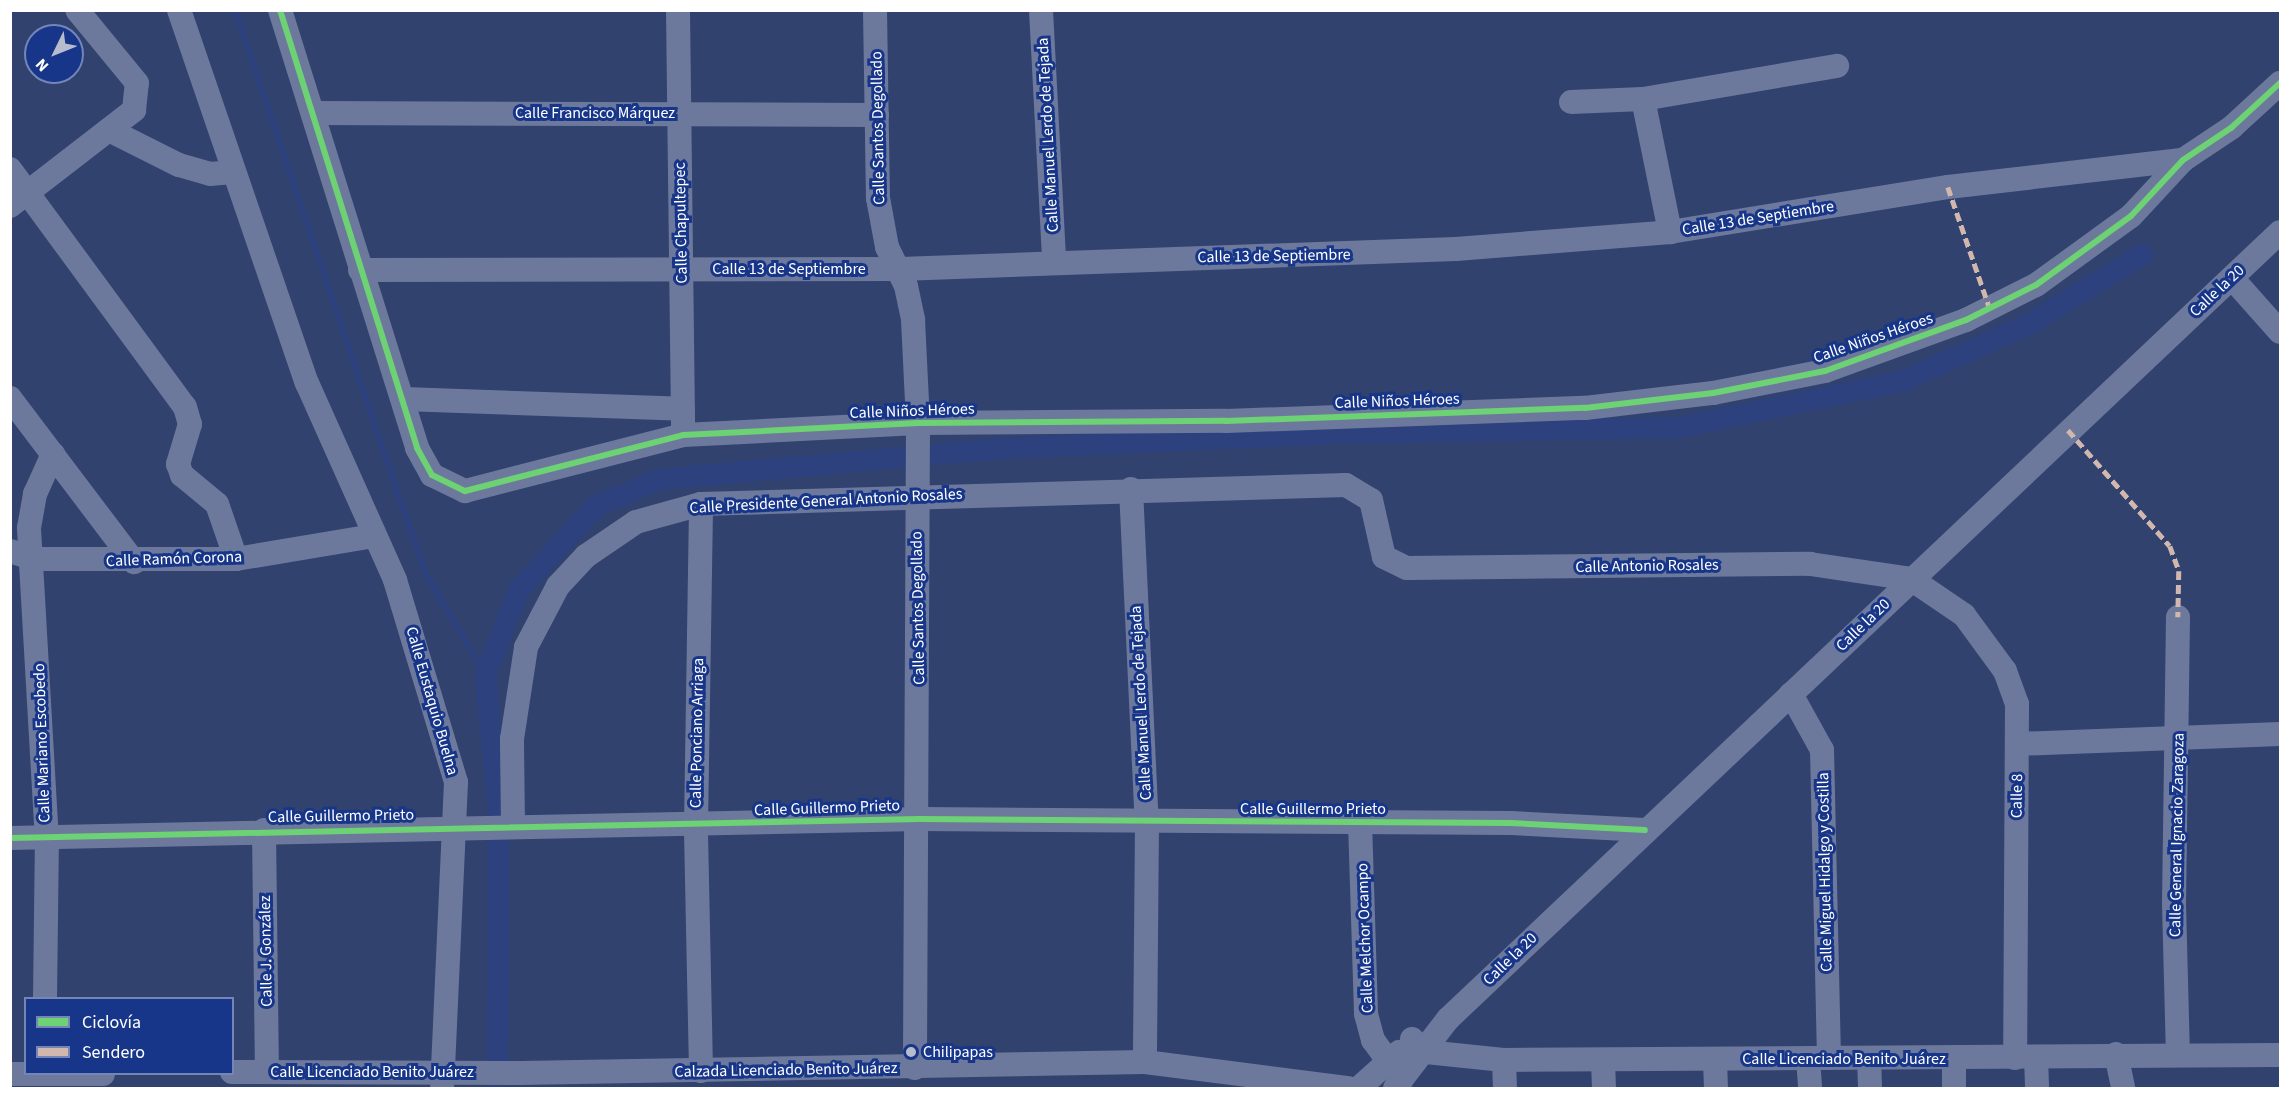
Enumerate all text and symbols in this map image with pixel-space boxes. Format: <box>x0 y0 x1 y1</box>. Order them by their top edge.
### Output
north arrow <box>24 24 84 84</box>
street label: Calle Manuel Lerdo de Tejada <box>1033 37 1063 233</box>
street label: Calle Santos Degollado <box>867 51 889 205</box>
text: N <box>31 54 54 76</box>
street label: Calle Francisco Márquez <box>515 103 675 123</box>
street label: Calle Chapultepec <box>670 162 692 284</box>
street label: Calle 13 de Septiembre <box>1681 197 1835 239</box>
street label: Calle 13 de Septiembre <box>1197 245 1351 267</box>
street label: Calle 13 de Septiembre <box>712 259 866 279</box>
street label: Calle la 20 <box>2186 261 2248 321</box>
street label: Calle Niños Héroes <box>1811 309 1935 367</box>
street label: Calle Niños Héroes <box>1334 389 1460 413</box>
street label: Calle Niños Héroes <box>849 399 975 423</box>
street label: Calle Presidente General Antonio Rosales <box>689 484 963 518</box>
street label: Calle Santos Degollado <box>907 531 929 685</box>
street label: Calle Ramón Corona <box>106 547 242 571</box>
street label: Calle Antonio Rosales <box>1575 555 1719 577</box>
street label: Calle la 20 <box>1832 595 1894 655</box>
street label: Calle Manuel Lerdo de Tejada <box>1126 605 1156 801</box>
street label: Calle Eustaquio Buelna <box>402 625 462 777</box>
street label: Calle Ponciano Arriaga <box>686 658 708 808</box>
street label: Calle Mariano Escobedo <box>30 663 54 823</box>
street label: Calle General Ignacio Zaragoza <box>2166 733 2188 937</box>
street label: Calle Miguel Hidalgo y Costilla <box>1814 772 1836 972</box>
street label: Calle 8 <box>2007 774 2027 818</box>
street label: Calle Guillermo Prieto <box>754 796 900 820</box>
street label: Calle Guillermo Prieto <box>1240 799 1386 819</box>
street label: Calle Guillermo Prieto <box>268 805 414 827</box>
street label: Calle Melchor Ocampo <box>1353 863 1377 1013</box>
street label: Calle J. González <box>255 895 277 1007</box>
street label: Calle la 20 <box>1479 929 1541 989</box>
legend <box>24 997 234 1075</box>
text: Ciclovía <box>82 1010 141 1035</box>
text: Sendero <box>82 1040 145 1065</box>
place label: Chilipapas <box>923 1042 993 1062</box>
marker: Chilipapas <box>904 1045 918 1059</box>
street label: Calle Licenciado Benito Juárez <box>1742 1049 1946 1069</box>
street label: Calzada Licenciado Benito Juárez <box>674 1058 898 1082</box>
street label: Calle Licenciado Benito Juárez <box>270 1062 474 1082</box>

